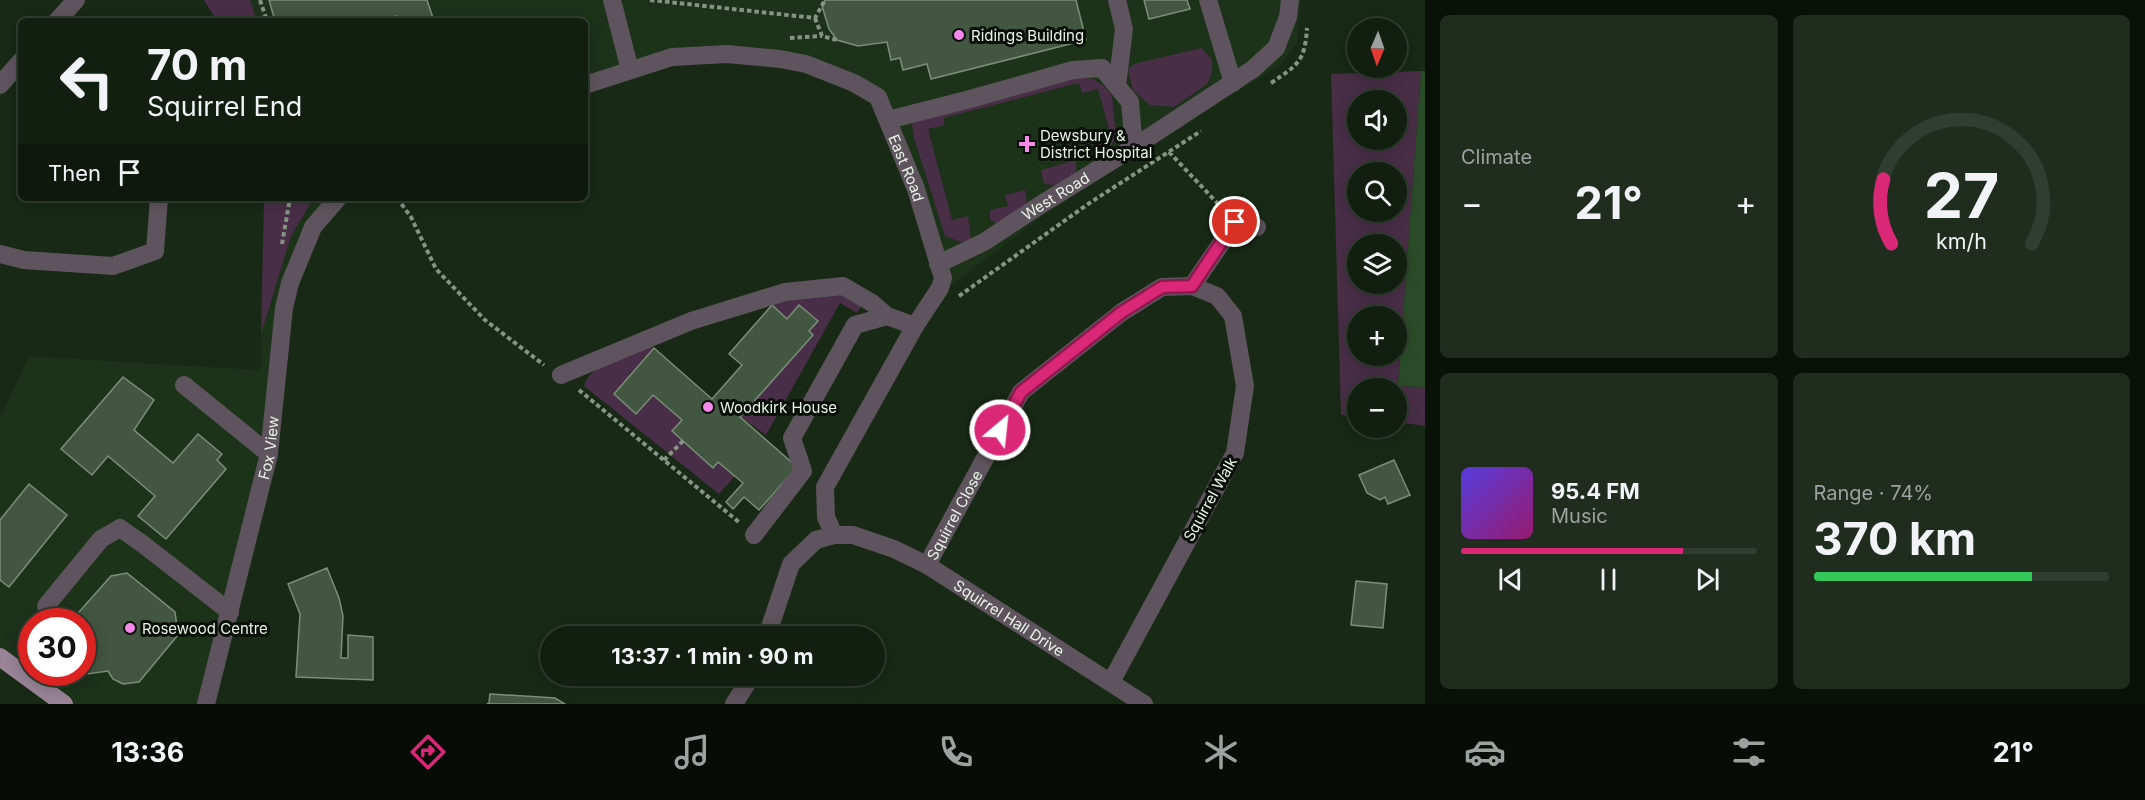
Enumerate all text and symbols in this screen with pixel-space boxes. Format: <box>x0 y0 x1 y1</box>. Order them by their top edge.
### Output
north arrow <box>1347 18 1407 78</box>
map controls <box>1347 18 1407 438</box>
place label: Ridings Building <box>971 26 1084 45</box>
marker: Ridings Building <box>952 28 966 42</box>
text: 70 m <box>147 39 247 90</box>
icon: left <box>48 42 126 120</box>
text: Squirrel End <box>147 90 302 123</box>
button: sound <box>1347 90 1407 150</box>
place label: Dewsbury & District Hospital <box>1040 126 1152 162</box>
street label: East Road <box>885 131 929 203</box>
marker: Dewsbury & District Hospital <box>1018 135 1036 153</box>
text: Climate <box>1461 145 1532 169</box>
icon: arrive <box>113 156 146 189</box>
text: 27 <box>1923 158 1999 233</box>
text: Then <box>48 160 101 186</box>
button: search <box>1347 162 1407 222</box>
street label: West Road <box>1018 168 1093 224</box>
text: 21° <box>1575 175 1643 230</box>
text: − <box>1461 183 1483 223</box>
text: + <box>1735 183 1757 223</box>
pin <box>1209 196 1260 247</box>
icon: arrive <box>1218 205 1251 238</box>
text: km/h <box>1936 228 1987 254</box>
button: layers <box>1347 234 1407 294</box>
button: + <box>1347 306 1407 366</box>
button: − <box>1347 378 1407 438</box>
place label: Woodkirk House <box>720 398 837 417</box>
position arrow <box>968 398 1032 462</box>
marker: Woodkirk House <box>701 400 715 414</box>
street label: Fox View <box>253 415 282 481</box>
street label: Squirrel Walk <box>1179 453 1241 544</box>
street label: Squirrel Close <box>922 467 986 563</box>
text: 95.4 FM <box>1551 478 1640 504</box>
text: Range · 74% <box>1814 481 1933 505</box>
text: Music <box>1551 504 1608 528</box>
text: 370 km <box>1814 511 1976 566</box>
icon: previous <box>1494 563 1527 596</box>
icon: pause <box>1592 563 1625 596</box>
icon: next <box>1691 563 1724 596</box>
street label: Squirrel Hall Drive <box>950 575 1068 660</box>
speed limit sign: 30 <box>18 608 96 686</box>
place label: Rosewood Centre <box>142 619 268 638</box>
marker: Rosewood Centre <box>123 621 137 635</box>
text: 13:37 · 1 min · 90 m <box>611 643 814 669</box>
icon: directions <box>407 731 449 773</box>
icon: music <box>671 731 713 773</box>
icon: phone <box>935 731 977 773</box>
icon: climate <box>1200 731 1242 773</box>
icon: car <box>1464 731 1506 773</box>
icon: filters <box>1728 731 1770 773</box>
text: 13:36 <box>111 736 184 769</box>
text: 21° <box>1993 736 2034 769</box>

